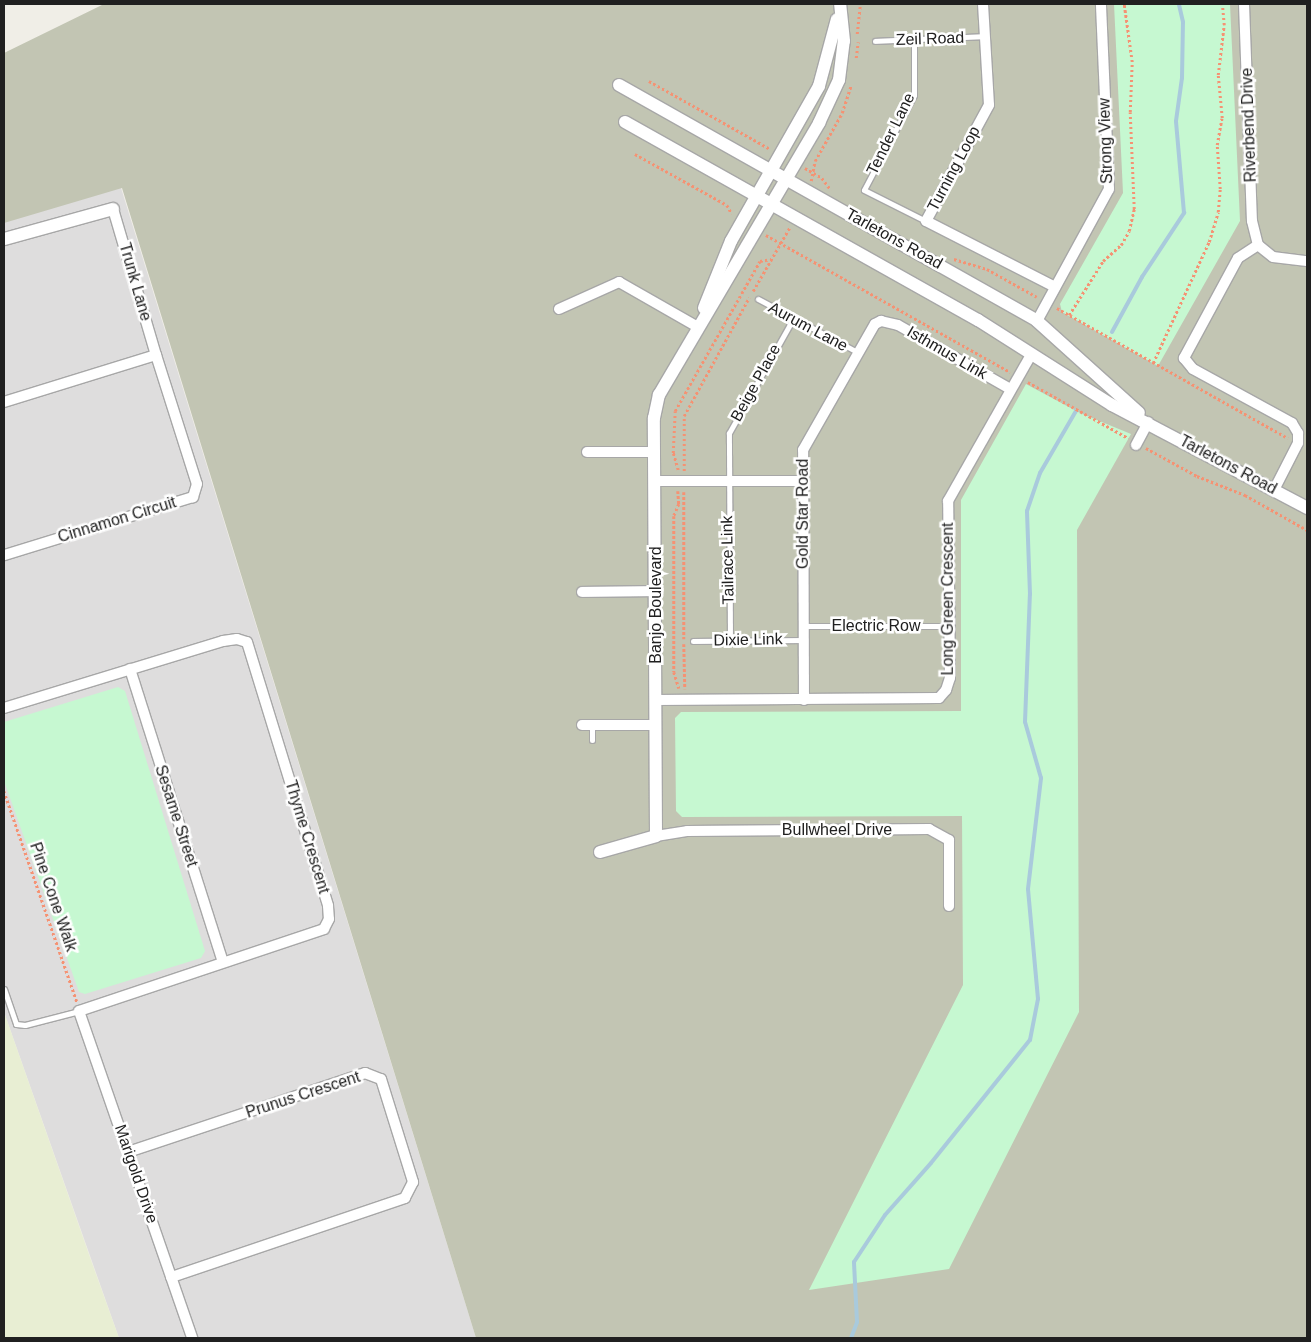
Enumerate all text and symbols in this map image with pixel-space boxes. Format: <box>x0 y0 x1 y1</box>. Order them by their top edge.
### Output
street label: Zeil Road <box>895 28 965 50</box>
street label: Riverbend Drive <box>1237 67 1261 183</box>
street label: Tender Lane <box>863 90 919 178</box>
street label: Strong View <box>1095 98 1117 184</box>
street label: Turning Loop <box>924 123 984 215</box>
street label: Tarletons Road <box>842 205 946 273</box>
street label: Trunk Lane <box>115 241 155 323</box>
street label: Aurum Lane <box>765 298 851 356</box>
street label: Isthmus Link <box>903 322 991 384</box>
street label: Beige Place <box>727 341 785 425</box>
street label: Tarletons Road <box>1176 431 1280 499</box>
street label: Gold Star Road <box>793 459 813 569</box>
street label: Cinnamon Circuit <box>56 493 178 547</box>
street label: Tailrace Link <box>718 515 738 605</box>
street label: Long Green Crescent <box>938 523 958 675</box>
street label: Banjo Boulevard <box>646 546 666 664</box>
street label: Electric Row <box>832 616 920 636</box>
street label: Dixie Link <box>713 630 783 650</box>
street label: Sesame Street <box>151 763 201 869</box>
street label: Thyme Crescent <box>281 778 333 896</box>
street label: Bullwheel Drive <box>782 820 892 840</box>
street label: Pine Cone Walk <box>25 840 81 954</box>
street label: Prunus Crescent <box>243 1067 363 1123</box>
street label: Marigold Drive <box>110 1122 162 1226</box>

